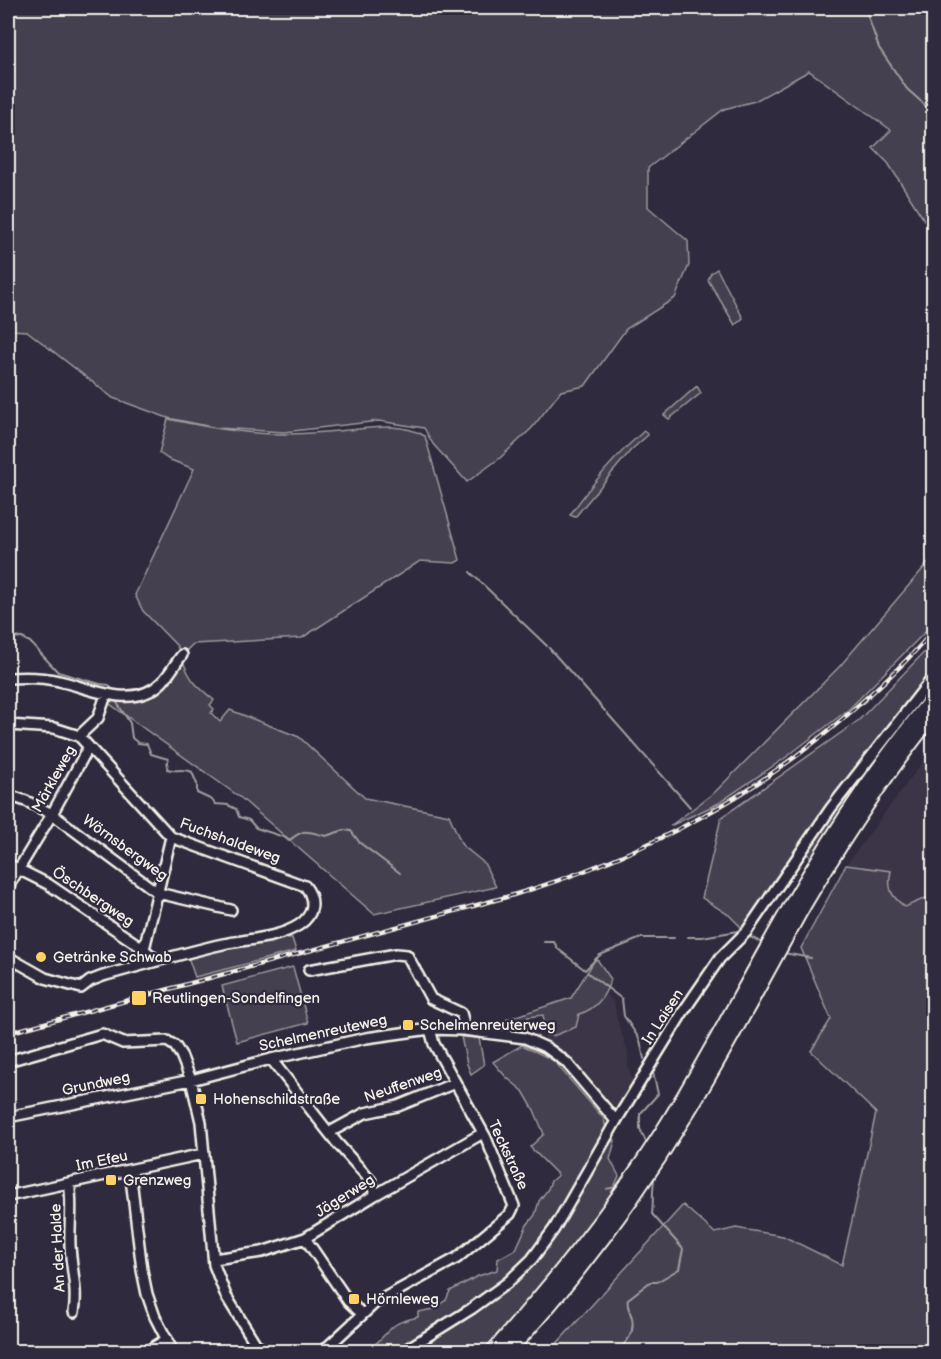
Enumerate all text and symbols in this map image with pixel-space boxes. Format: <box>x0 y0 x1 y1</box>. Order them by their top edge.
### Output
street label: Märkleweg <box>28 742 80 816</box>
street label: Wörnsbergweg <box>78 811 172 885</box>
street label: Fuchshaldeweg <box>177 814 283 868</box>
street label: Öschbergweg <box>49 863 137 931</box>
place label: Getränke Schwab <box>53 948 172 967</box>
marker: Getränke Schwab <box>34 950 48 964</box>
street label: In Laisen <box>638 986 688 1048</box>
marker: Reutlingen-Sondelfingen <box>130 989 148 1007</box>
place label: Reutlingen-Sondelfingen <box>152 989 320 1008</box>
street label: Schelmenreuteweg <box>257 1010 389 1056</box>
place label: Schelmenreuterweg <box>420 1016 556 1035</box>
marker: Schelmenreuterweg <box>401 1018 415 1032</box>
street label: Neuffenweg <box>362 1063 444 1107</box>
street label: Grundweg <box>60 1068 132 1100</box>
place label: Hohenschildstraße <box>213 1090 340 1109</box>
marker: Hohenschildstraße <box>194 1092 208 1106</box>
street label: Teckstraße <box>484 1117 532 1193</box>
street label: Im Efeu <box>74 1146 130 1176</box>
street label: Jägerweg <box>312 1170 378 1222</box>
place label: Grenzweg <box>123 1171 191 1190</box>
marker: Grenzweg <box>104 1173 118 1187</box>
street label: An der Halde <box>46 1203 70 1293</box>
place label: Hörnleweg <box>366 1290 439 1309</box>
marker: Hörnleweg <box>347 1292 361 1306</box>

